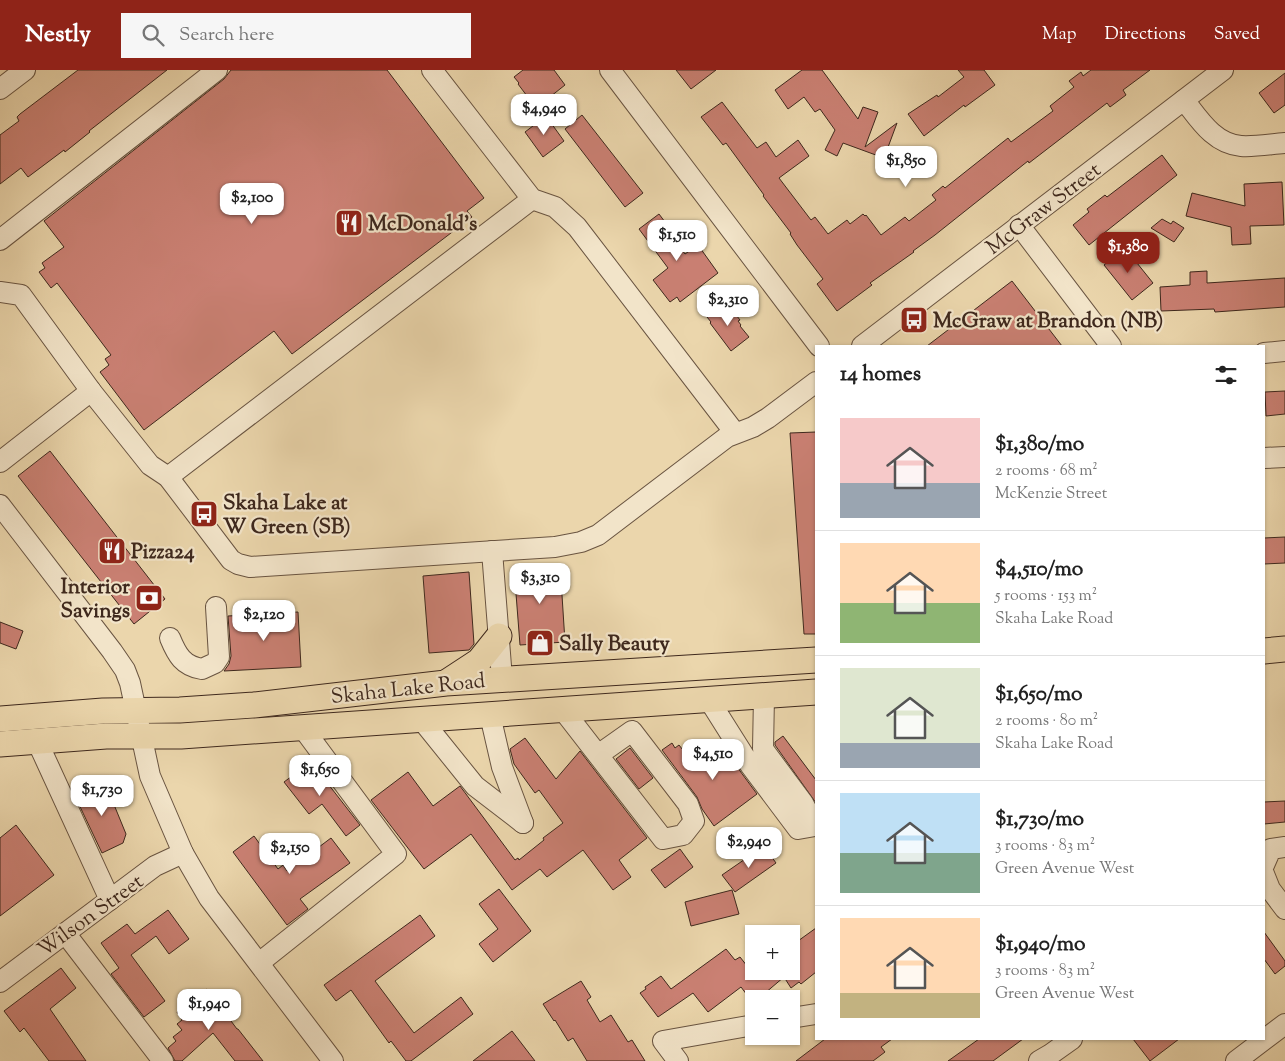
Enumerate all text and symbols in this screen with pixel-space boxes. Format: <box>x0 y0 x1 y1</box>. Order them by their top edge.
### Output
search box <box>121 13 471 58</box>
text: Nestly <box>25 18 91 52</box>
icon: search <box>139 21 167 49</box>
text: Search here <box>179 22 274 49</box>
text: Map <box>1042 22 1077 48</box>
text: Directions <box>1105 22 1186 48</box>
text: Saved <box>1214 22 1260 48</box>
pin: $4,940 <box>503 93 585 136</box>
text: $4,940 <box>522 98 566 121</box>
pin: $1,850 <box>865 146 947 188</box>
text: $1,850 <box>886 150 926 173</box>
street label: McGraw Street <box>980 156 1108 263</box>
pin: $2,100 <box>211 182 293 225</box>
text: $2,100 <box>231 187 273 210</box>
restaurant icon: McDonald's <box>334 208 364 238</box>
place label: McDonald's <box>368 210 477 240</box>
pin: $1,510 <box>636 220 718 262</box>
text: $1,510 <box>658 224 696 247</box>
pin: $1,380 <box>1087 232 1169 274</box>
text: $1,380 <box>1108 236 1148 259</box>
pin: $2,310 <box>687 284 769 327</box>
text: $2,310 <box>708 289 748 312</box>
bus stop icon: McGraw at Brandon (NB) <box>899 305 929 335</box>
place label: McGraw at Brandon (NB) <box>933 307 1163 337</box>
text: 14 homes <box>840 360 921 390</box>
icon: filters <box>1212 361 1240 389</box>
text: $1,380/mo <box>995 430 1084 460</box>
icon: home <box>880 438 940 498</box>
text: 2 rooms · 68 m² <box>995 460 1098 483</box>
text: McKenzie Street <box>995 483 1107 506</box>
place label: Skaha Lake at W Green (SB) <box>223 489 351 543</box>
bus stop icon: Skaha Lake at W Green (SB) <box>189 499 219 529</box>
restaurant icon: Pizza24 <box>97 536 127 566</box>
place label: Pizza24 <box>131 538 195 568</box>
text: $4,510/mo <box>995 555 1083 585</box>
pin: $3,310 <box>499 562 581 605</box>
icon: home <box>880 563 940 623</box>
text: $3,310 <box>520 567 560 590</box>
place label: Interior Savings <box>60 573 130 627</box>
bank icon: Interior Savings <box>134 583 164 613</box>
text: 5 rooms · 153 m² <box>995 585 1097 608</box>
pin: $2,120 <box>223 600 305 642</box>
text: $2,120 <box>243 604 285 627</box>
text: Skaha Lake Road <box>995 608 1113 631</box>
shop icon: Sally Beauty <box>525 628 555 658</box>
place label: Sally Beauty <box>559 630 670 660</box>
street label: Skaha Lake Road <box>330 667 487 713</box>
text: $1,650/mo <box>995 680 1082 710</box>
icon: home <box>880 688 940 748</box>
text: 2 rooms · 80 m² <box>995 710 1098 733</box>
text: Skaha Lake Road <box>995 733 1113 756</box>
pin: $4,510 <box>672 738 754 781</box>
text: $4,510 <box>693 743 733 766</box>
pin: $1,650 <box>279 754 361 797</box>
text: $1,650 <box>300 759 340 782</box>
pin: $1,730 <box>61 774 143 817</box>
text: $1,730 <box>82 779 122 802</box>
text: $1,730/mo <box>995 805 1084 835</box>
icon: home <box>880 813 940 873</box>
pin: $2,940 <box>708 826 790 869</box>
text: $2,940 <box>727 831 771 854</box>
pin: $2,150 <box>249 832 331 875</box>
text: 3 rooms · 83 m² <box>995 835 1095 858</box>
text: $2,150 <box>270 837 310 860</box>
text: Green Avenue West <box>995 858 1134 881</box>
street label: Wilson Street <box>32 868 150 965</box>
map controls <box>745 925 800 1045</box>
button: + <box>745 925 800 980</box>
text: $1,940/mo <box>995 930 1085 960</box>
icon: home <box>880 938 940 998</box>
text: 3 rooms · 83 m² <box>995 960 1095 983</box>
text: Green Avenue West <box>995 983 1134 1006</box>
pin: $1,940 <box>168 988 250 1031</box>
button: − <box>745 990 800 1045</box>
text: $1,940 <box>188 993 230 1016</box>

